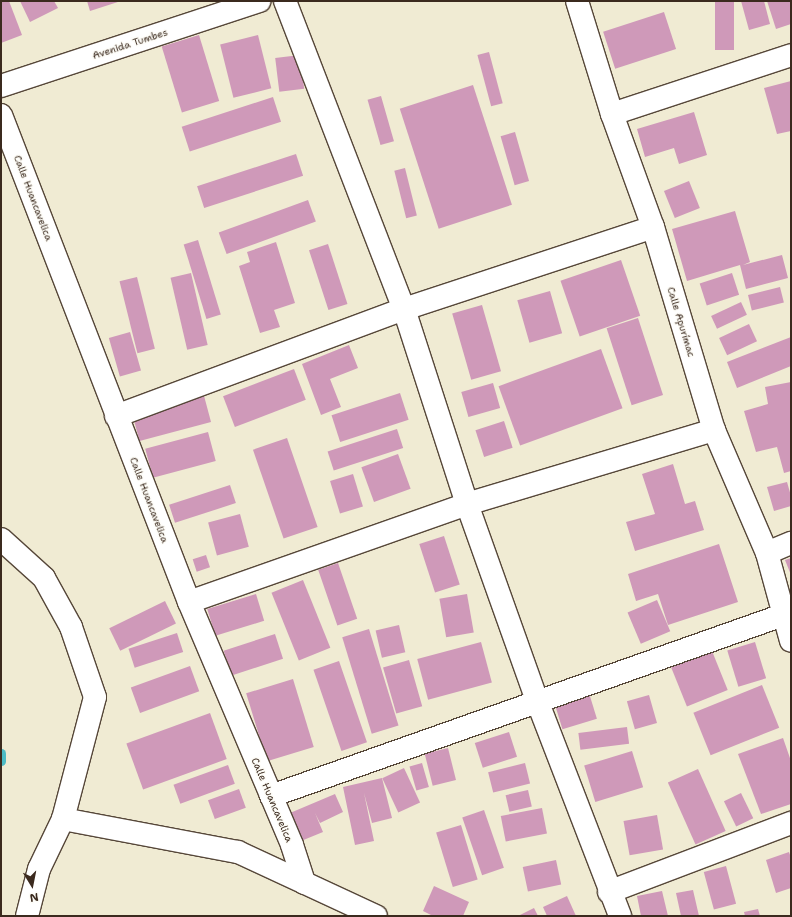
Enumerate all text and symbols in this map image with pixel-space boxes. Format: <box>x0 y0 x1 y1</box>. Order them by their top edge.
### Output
street label: Avenida Tumbes <box>91 26 169 62</box>
street label: Calle Huancavelica <box>11 154 55 242</box>
street label: Calle Apurímac <box>665 286 697 358</box>
street label: Calle Huancavelica <box>127 456 171 544</box>
street label: Calle Huancavelica <box>249 756 295 844</box>
north arrow <box>12 865 52 905</box>
text: N <box>29 889 40 905</box>

